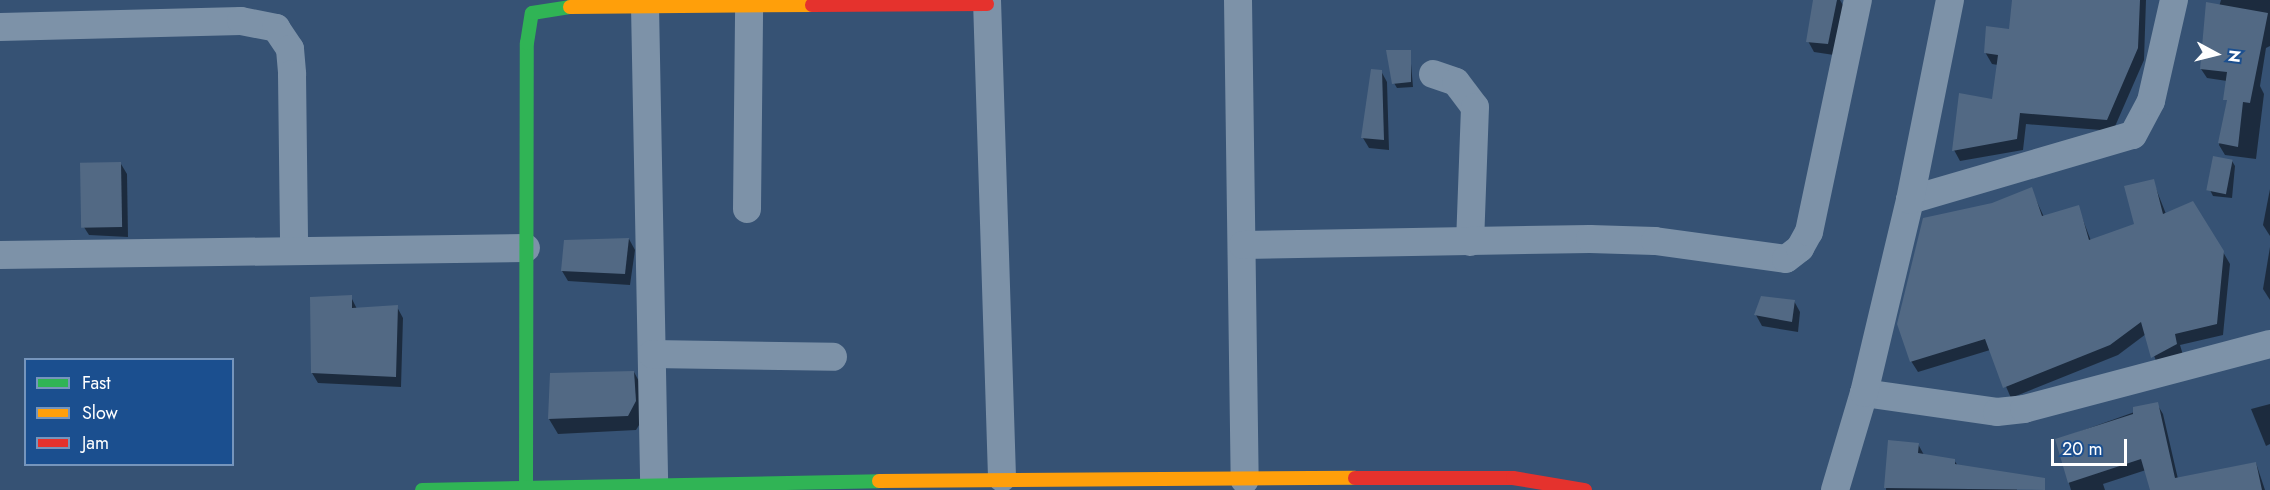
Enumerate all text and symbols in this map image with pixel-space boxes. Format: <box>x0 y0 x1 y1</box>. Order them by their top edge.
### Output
north arrow <box>2186 24 2246 84</box>
text: N <box>2222 49 2247 64</box>
legend <box>24 358 234 466</box>
text: Fast <box>82 370 111 396</box>
text: Slow <box>82 400 118 426</box>
scale bar <box>2054 427 2130 465</box>
text: Jam <box>82 430 109 456</box>
text: 20 m <box>2062 436 2102 462</box>

